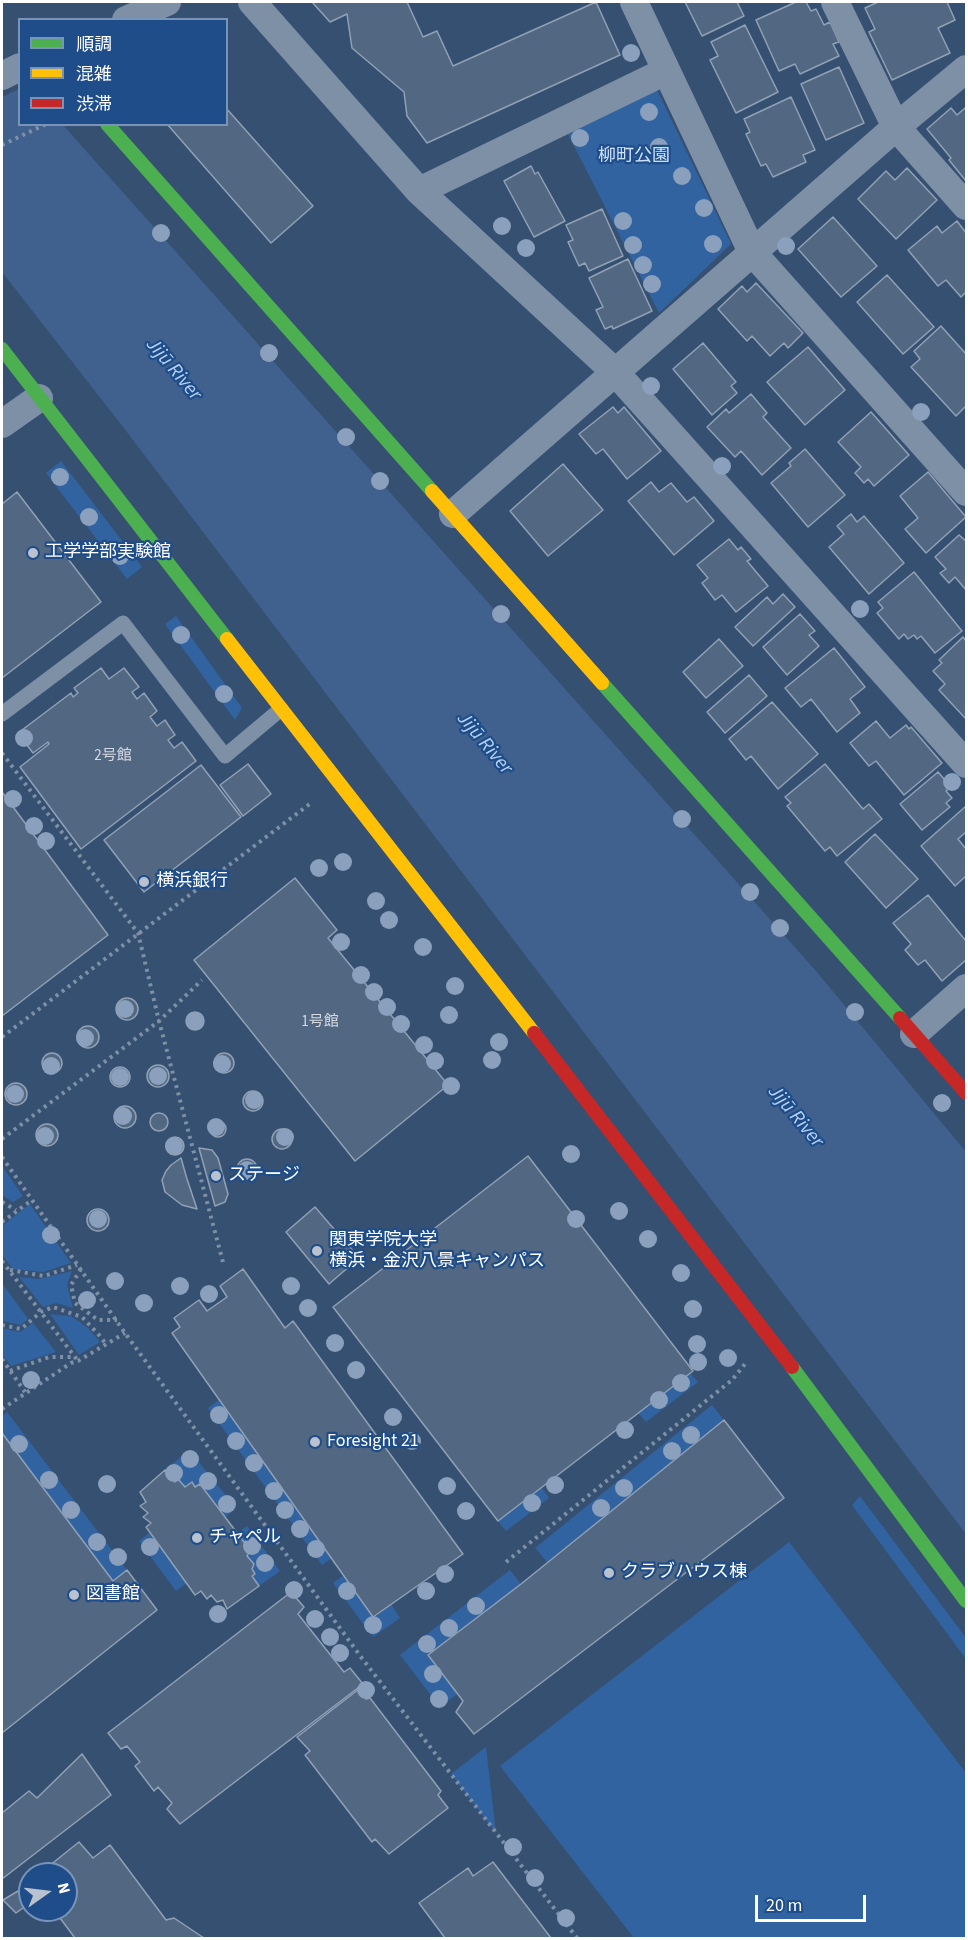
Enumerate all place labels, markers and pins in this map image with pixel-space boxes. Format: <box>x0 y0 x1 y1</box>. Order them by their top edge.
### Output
place label: 工学学部実験館 <box>45 542 171 564</box>
marker: 工学学部実験館 <box>26 546 40 560</box>
place label: 横浜銀行 <box>156 871 228 893</box>
marker: 横浜銀行 <box>137 875 151 889</box>
place label: ステージ <box>228 1165 300 1187</box>
marker: ステージ <box>209 1169 223 1183</box>
place label: 関東学院大学 横浜・金沢八景キャンパス <box>329 1230 545 1272</box>
marker: 関東学院大学 横浜・金沢八景キャンパス <box>310 1244 324 1258</box>
place label: Foresight 21 <box>327 1431 419 1453</box>
marker: Foresight 21 <box>308 1435 322 1449</box>
place label: チャペル <box>209 1527 281 1549</box>
marker: チャペル <box>190 1531 204 1545</box>
place label: クラブハウス棟 <box>621 1562 747 1584</box>
marker: クラブハウス棟 <box>602 1566 616 1580</box>
place label: 図書館 <box>86 1584 140 1606</box>
marker: 図書館 <box>67 1588 81 1602</box>

